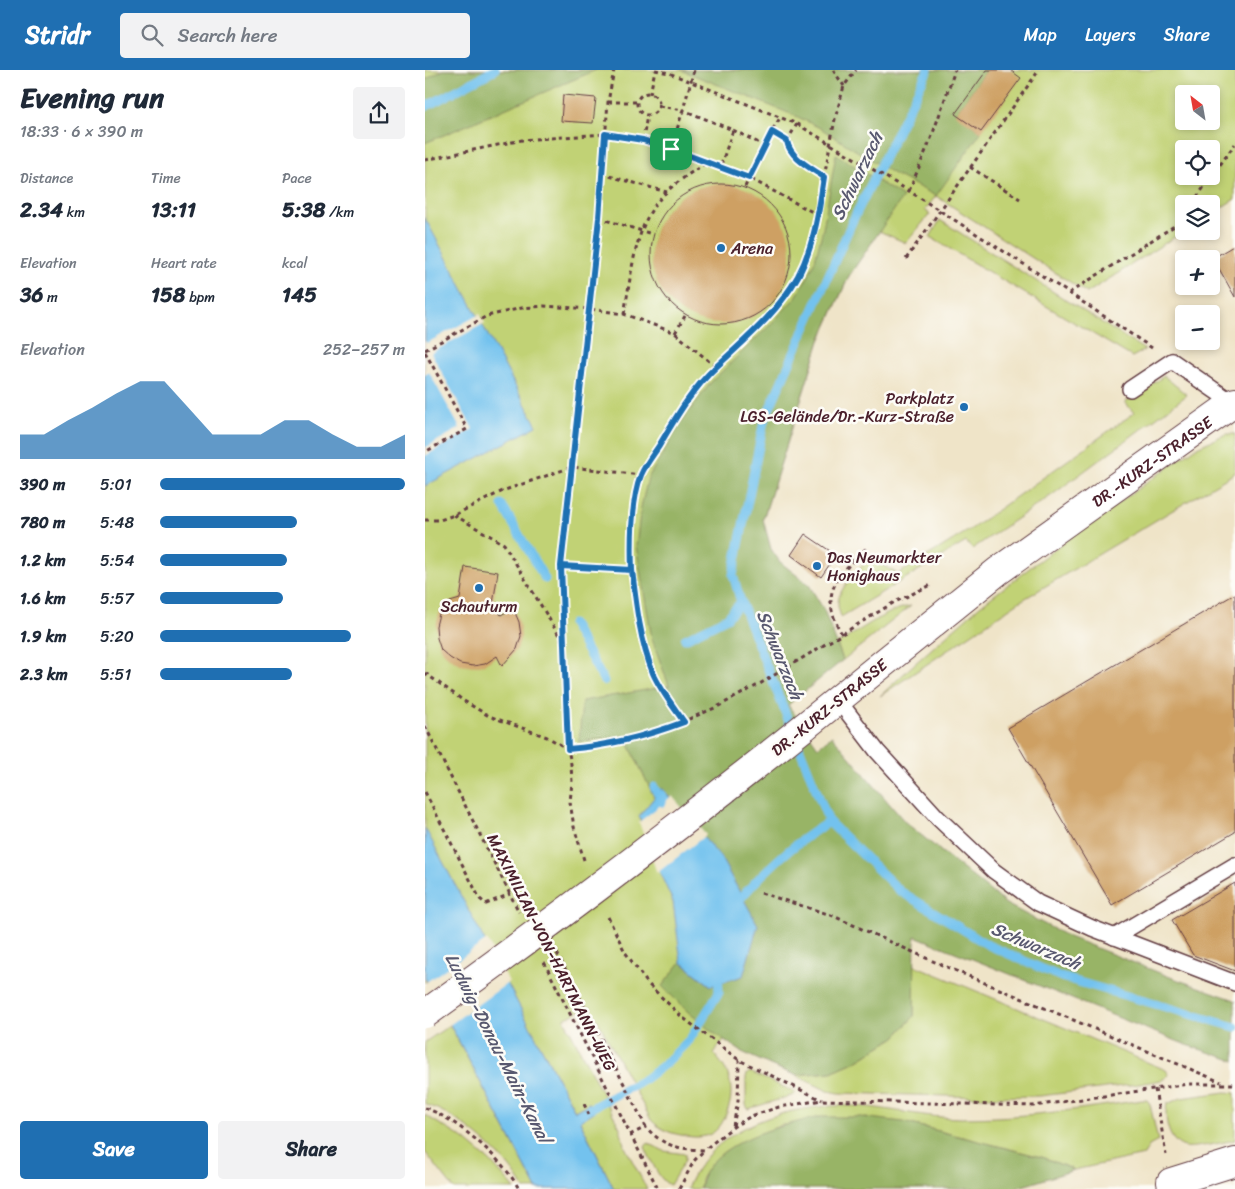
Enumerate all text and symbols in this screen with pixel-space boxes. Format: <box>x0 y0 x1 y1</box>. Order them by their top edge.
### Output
search box <box>120 13 470 58</box>
text: Stridr <box>25 14 90 56</box>
text: Search here <box>178 19 278 52</box>
text: Map <box>1024 19 1057 51</box>
text: Layers <box>1085 19 1136 51</box>
text: Share <box>1164 19 1210 51</box>
icon: search <box>138 21 166 49</box>
text: Evening run <box>20 73 164 122</box>
north arrow <box>1175 85 1220 130</box>
map controls <box>1175 85 1220 350</box>
button: share <box>353 87 405 139</box>
text: 18:33 · 6 × 390 m <box>20 117 143 146</box>
water label: Schwarzach <box>822 125 893 226</box>
pin <box>650 128 692 170</box>
icon: arrive <box>657 135 685 163</box>
button: locate <box>1175 140 1220 185</box>
text: Distance <box>20 166 73 191</box>
text: Time <box>151 166 181 191</box>
text: Pace <box>282 166 312 191</box>
text: 2.34 <box>20 191 63 229</box>
text: 13:11 <box>151 191 196 229</box>
text: 5:38 <box>282 191 325 229</box>
button: layers <box>1175 195 1220 240</box>
text: km <box>63 200 85 225</box>
text: /km <box>325 200 354 225</box>
place label: Arena <box>730 234 774 263</box>
marker: Arena <box>715 242 727 254</box>
button: + <box>1175 250 1220 295</box>
text: Elevation <box>20 251 77 276</box>
text: Heart rate <box>151 251 217 276</box>
text: kcal <box>282 251 307 276</box>
text: 36 <box>20 276 43 314</box>
text: 158 <box>151 276 186 314</box>
text: 145 <box>282 276 317 314</box>
text: m <box>43 285 58 310</box>
text: bpm <box>186 285 215 310</box>
button: − <box>1175 305 1220 350</box>
text: Elevation <box>20 335 85 364</box>
text: 252–257 m <box>323 335 405 364</box>
place label: Parkplatz LGS-Gelände/Dr.-Kurz-Straße <box>740 384 954 431</box>
marker: Parkplatz LGS-Gelände/Dr.-Kurz-Straße <box>958 401 970 413</box>
street label: DR.-KURZ-STRASSE <box>1085 408 1220 515</box>
text: 390 m <box>20 470 65 499</box>
text: 5:01 <box>100 470 132 499</box>
text: 780 m <box>20 508 65 537</box>
text: 5:48 <box>100 508 134 537</box>
place label: Das Neumarkter Honighaus <box>827 543 943 590</box>
text: 1.2 km <box>20 546 66 575</box>
text: 5:54 <box>100 546 134 575</box>
marker: Das Neumarkter Honighaus <box>811 560 823 572</box>
marker: Schauturm <box>473 582 485 594</box>
text: 1.6 km <box>20 584 66 613</box>
text: 5:57 <box>100 584 134 613</box>
place label: Schauturm <box>441 592 517 621</box>
water label: Schwarzach <box>747 605 813 706</box>
text: 1.9 km <box>20 622 66 651</box>
text: 5:20 <box>100 622 134 651</box>
street label: DR.-KURZ-STRASSE <box>765 650 895 764</box>
text: 2.3 km <box>20 660 68 689</box>
text: 5:51 <box>100 660 131 689</box>
street label: MAXIMILIAN-VON-HARTMANN-WEG <box>479 828 624 1076</box>
water label: Schwarzach <box>986 913 1087 980</box>
water label: Ludwig-Donau-Main-Kanal <box>436 947 562 1152</box>
button: Save <box>20 1121 208 1179</box>
button: Share <box>218 1121 405 1179</box>

